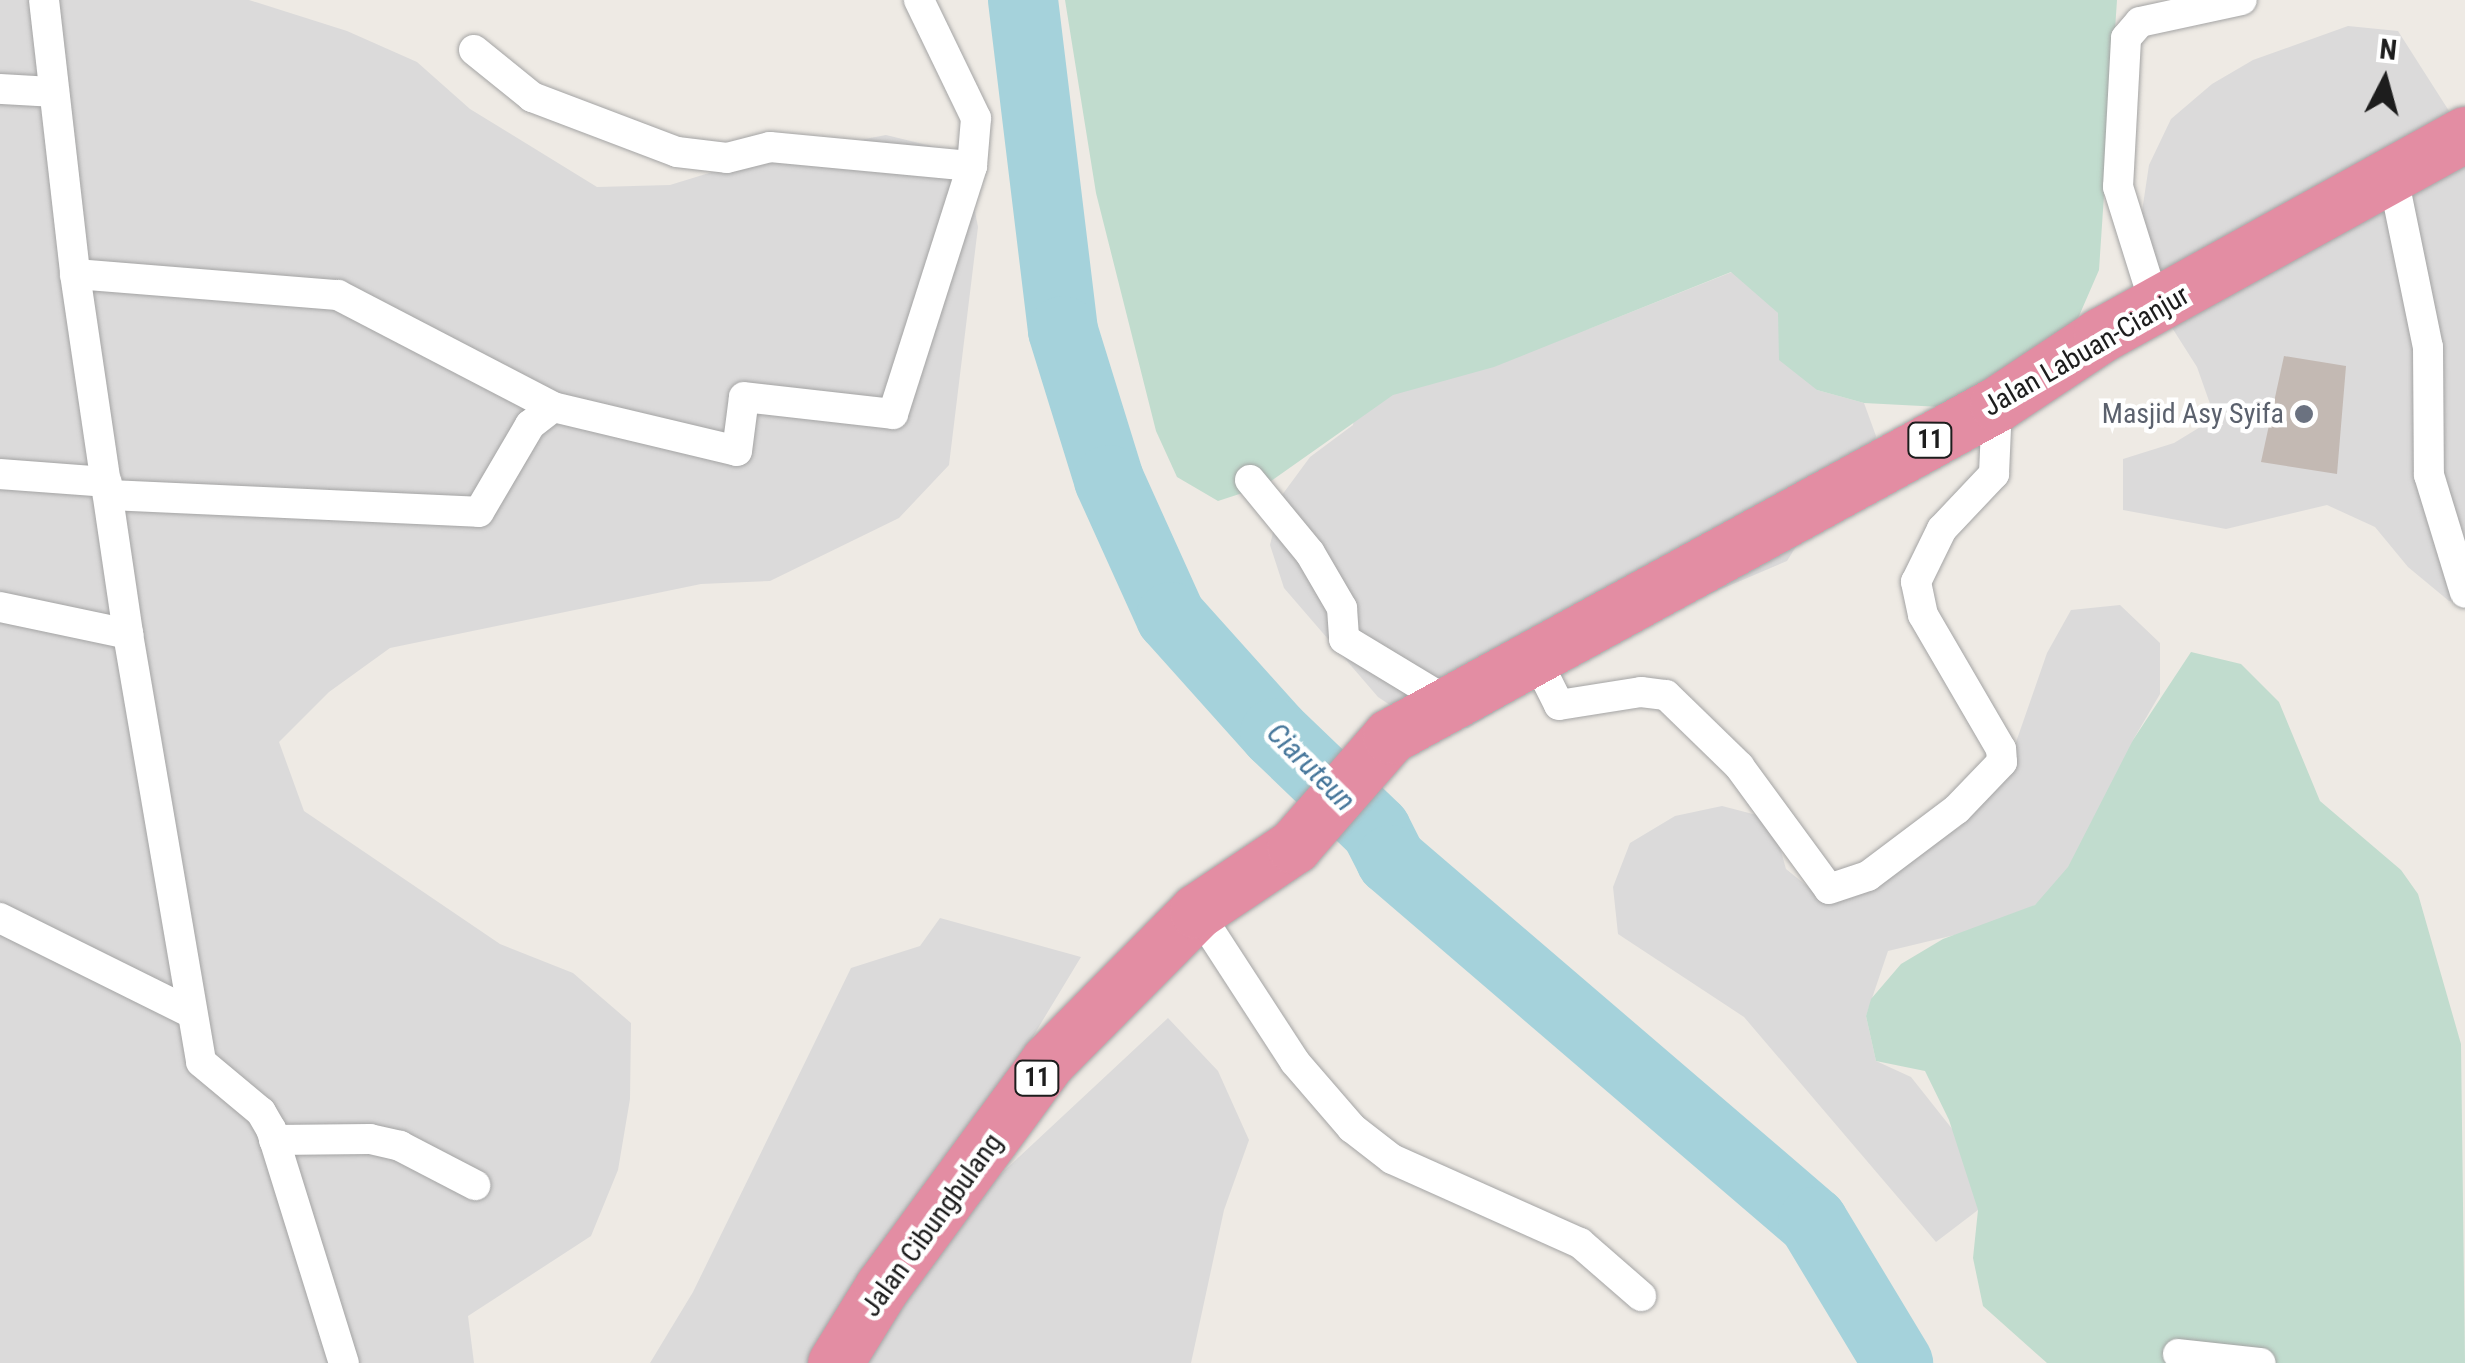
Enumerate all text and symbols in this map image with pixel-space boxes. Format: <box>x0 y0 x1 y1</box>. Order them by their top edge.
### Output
north arrow <box>2335 30 2435 130</box>
text: N <box>2378 32 2398 67</box>
street label: Jalan Labuan-Cianjur <box>1977 278 2195 424</box>
place label: Masjid Asy Syifa <box>2102 397 2284 431</box>
marker: Masjid Asy Syifa <box>2293 403 2315 425</box>
road number: 11 <box>1905 420 1955 460</box>
water label: Ciaruteun <box>1259 715 1363 819</box>
road number: 11 <box>1012 1058 1062 1098</box>
street label: Jalan Cibungbulang <box>854 1127 1010 1323</box>

